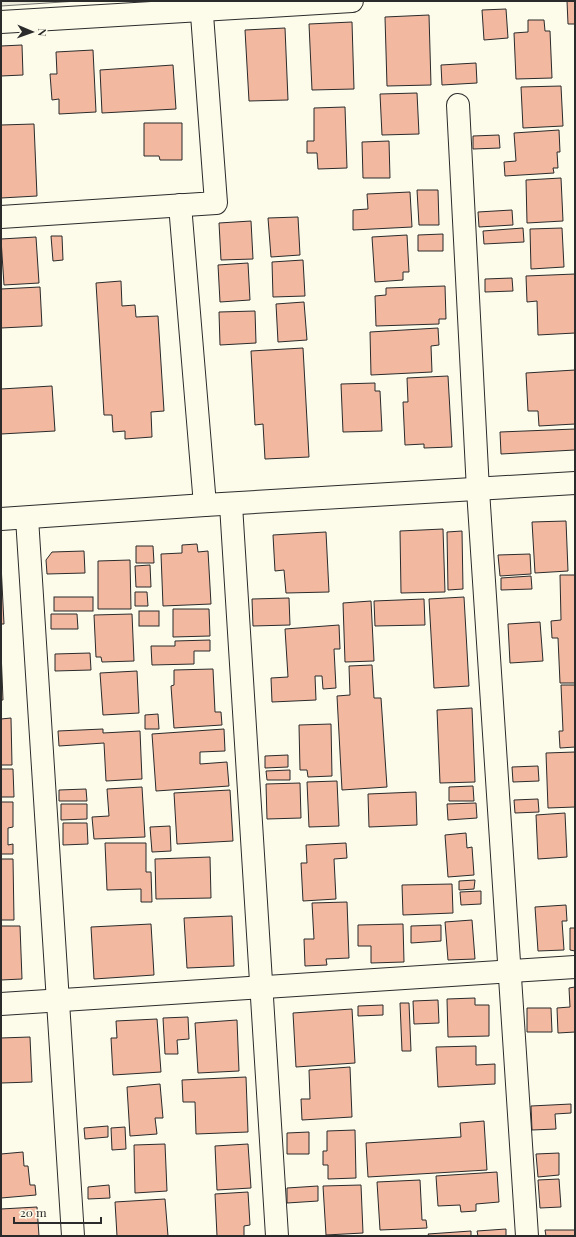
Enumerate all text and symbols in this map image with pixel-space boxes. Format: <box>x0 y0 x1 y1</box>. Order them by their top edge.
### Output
north arrow <box>12 12 52 52</box>
text: N <box>35 28 50 37</box>
scale bar <box>14 1199 101 1225</box>
text: 20 m <box>20 1204 47 1220</box>

